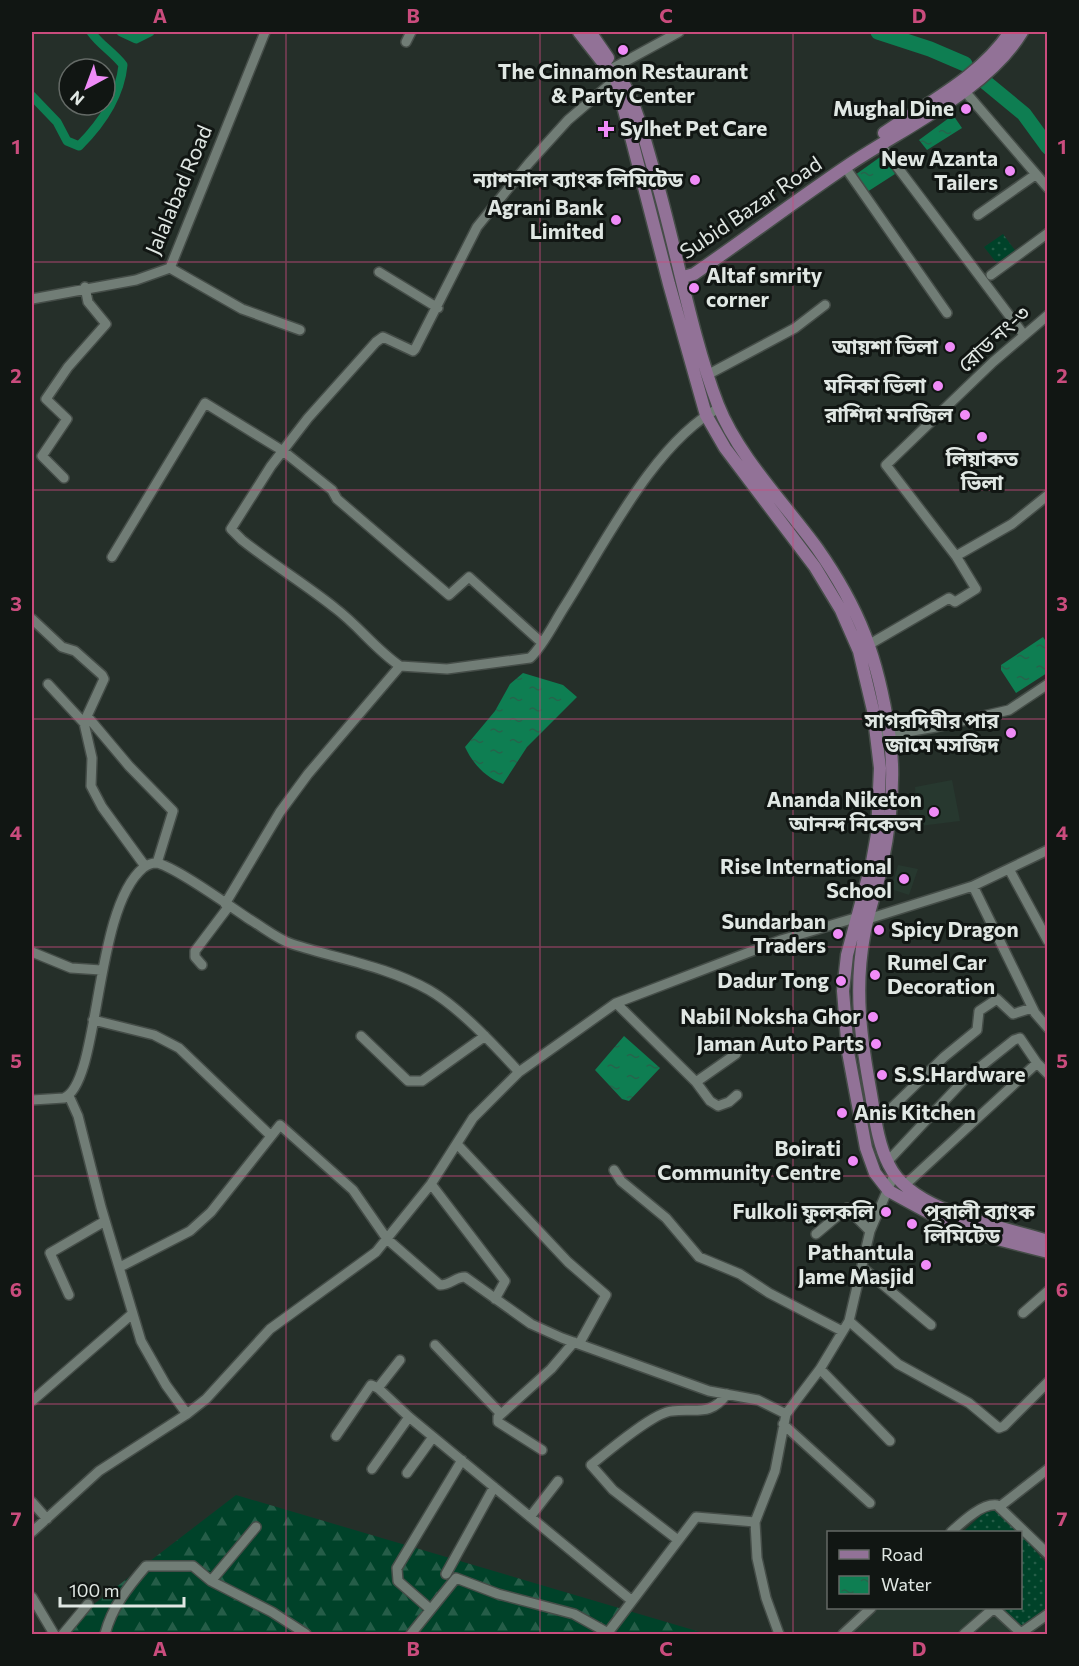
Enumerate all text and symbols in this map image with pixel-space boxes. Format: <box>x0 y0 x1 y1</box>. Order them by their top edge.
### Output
text: A <box>153 3 167 27</box>
text: B <box>406 3 420 27</box>
text: C <box>659 3 673 27</box>
text: D <box>912 3 926 27</box>
marker: The Cinnamon Restaurant & Party Center <box>616 43 630 57</box>
north arrow <box>57 57 117 117</box>
place label: The Cinnamon Restaurant & Party Center <box>498 58 748 107</box>
text: N <box>66 88 88 110</box>
place label: Mughal Dine <box>833 95 954 120</box>
marker: Mughal Dine <box>959 102 973 116</box>
place label: Sylhet Pet Care <box>620 115 767 140</box>
marker: Sylhet Pet Care <box>597 120 615 138</box>
street label: Jalalabad Road <box>139 121 216 258</box>
text: 1 <box>11 134 21 158</box>
text: 1 <box>1057 134 1067 158</box>
place label: New Azanta Tailers <box>881 145 998 194</box>
street label: Subid Bazar Road <box>675 150 826 263</box>
marker: New Azanta Tailers <box>1003 164 1017 178</box>
place label: ন্যাশনাল ব্যাংক লিমিটেড <box>472 166 684 191</box>
marker: ন্যাশনাল ব্যাংক লিমিটেড <box>688 173 702 187</box>
place label: Agrani Bank Limited <box>487 194 604 243</box>
marker: Agrani Bank Limited <box>609 213 623 227</box>
place label: Altaf smrity corner <box>706 262 823 311</box>
marker: Altaf smrity corner <box>687 281 701 295</box>
street label: রোড নং-৩ <box>952 299 1034 377</box>
place label: আয়শা ভিলা <box>831 333 939 358</box>
marker: আয়শা ভিলা <box>943 340 957 354</box>
text: 2 <box>10 363 22 387</box>
text: 2 <box>1056 363 1068 387</box>
place label: মনিকা ভিলা <box>823 372 927 397</box>
marker: মনিকা ভিলা <box>931 379 945 393</box>
place label: রাশিদা মনজিল <box>824 401 954 426</box>
marker: রাশিদা মনজিল <box>958 408 972 422</box>
marker: লিয়াকত ভিলা <box>975 430 989 444</box>
place label: লিয়াকত ভিলা <box>945 445 1019 494</box>
text: 3 <box>10 591 22 615</box>
text: 3 <box>1056 591 1068 615</box>
place label: সাগরদিঘীর পার জামে মসজিদ <box>864 707 1000 756</box>
marker: সাগরদিঘীর পার জামে মসজিদ <box>1004 726 1018 740</box>
place label: Ananda Niketon আনন্দ নিকেতন <box>767 786 923 835</box>
marker: Ananda Niketon আনন্দ নিকেতন <box>927 805 941 819</box>
text: 4 <box>10 820 22 844</box>
text: 4 <box>1056 820 1068 844</box>
place label: Rise International School <box>720 853 892 902</box>
marker: Rise International School <box>897 872 911 886</box>
place label: Sundarban Traders <box>722 908 826 957</box>
place label: Spicy Dragon <box>891 916 1019 941</box>
marker: Spicy Dragon <box>872 923 886 937</box>
marker: Sundarban Traders <box>831 927 845 941</box>
place label: Rumel Car Decoration <box>887 949 995 998</box>
place label: Dadur Tong <box>717 967 829 992</box>
marker: Rumel Car Decoration <box>868 968 882 982</box>
marker: Dadur Tong <box>834 974 848 988</box>
place label: Nabil Noksha Ghor <box>680 1003 861 1028</box>
marker: Nabil Noksha Ghor <box>866 1010 880 1024</box>
place label: Jaman Auto Parts <box>696 1030 864 1055</box>
marker: Jaman Auto Parts <box>869 1037 883 1051</box>
text: 5 <box>10 1048 22 1072</box>
text: 5 <box>1056 1048 1068 1072</box>
place label: S.S.Hardware <box>894 1061 1026 1086</box>
marker: S.S.Hardware <box>875 1068 889 1082</box>
place label: Anis Kitchen <box>854 1099 976 1124</box>
marker: Anis Kitchen <box>835 1106 849 1120</box>
place label: Boirati Community Centre <box>657 1135 841 1184</box>
marker: Boirati Community Centre <box>846 1154 860 1168</box>
place label: Fulkoli ফুলকলি <box>733 1198 875 1224</box>
place label: পূবালী ব্যাংক লিমিটেড <box>923 1198 1036 1247</box>
marker: Fulkoli ফুলকলি <box>879 1205 893 1219</box>
marker: পূবালী ব্যাংক লিমিটেড <box>905 1217 919 1231</box>
place label: Pathantula Jame Masjid <box>798 1239 914 1288</box>
marker: Pathantula Jame Masjid <box>919 1258 933 1272</box>
text: 6 <box>10 1277 22 1301</box>
text: 6 <box>1056 1277 1068 1301</box>
text: 7 <box>11 1506 22 1530</box>
text: 7 <box>1057 1506 1068 1530</box>
legend <box>827 1531 1022 1609</box>
text: Road <box>881 1543 923 1565</box>
scale bar <box>60 1570 184 1608</box>
text: Water <box>881 1573 932 1595</box>
text: 100 m <box>69 1579 119 1601</box>
text: A <box>153 1636 167 1660</box>
text: B <box>406 1636 420 1660</box>
text: C <box>659 1636 673 1660</box>
text: D <box>912 1636 926 1660</box>

